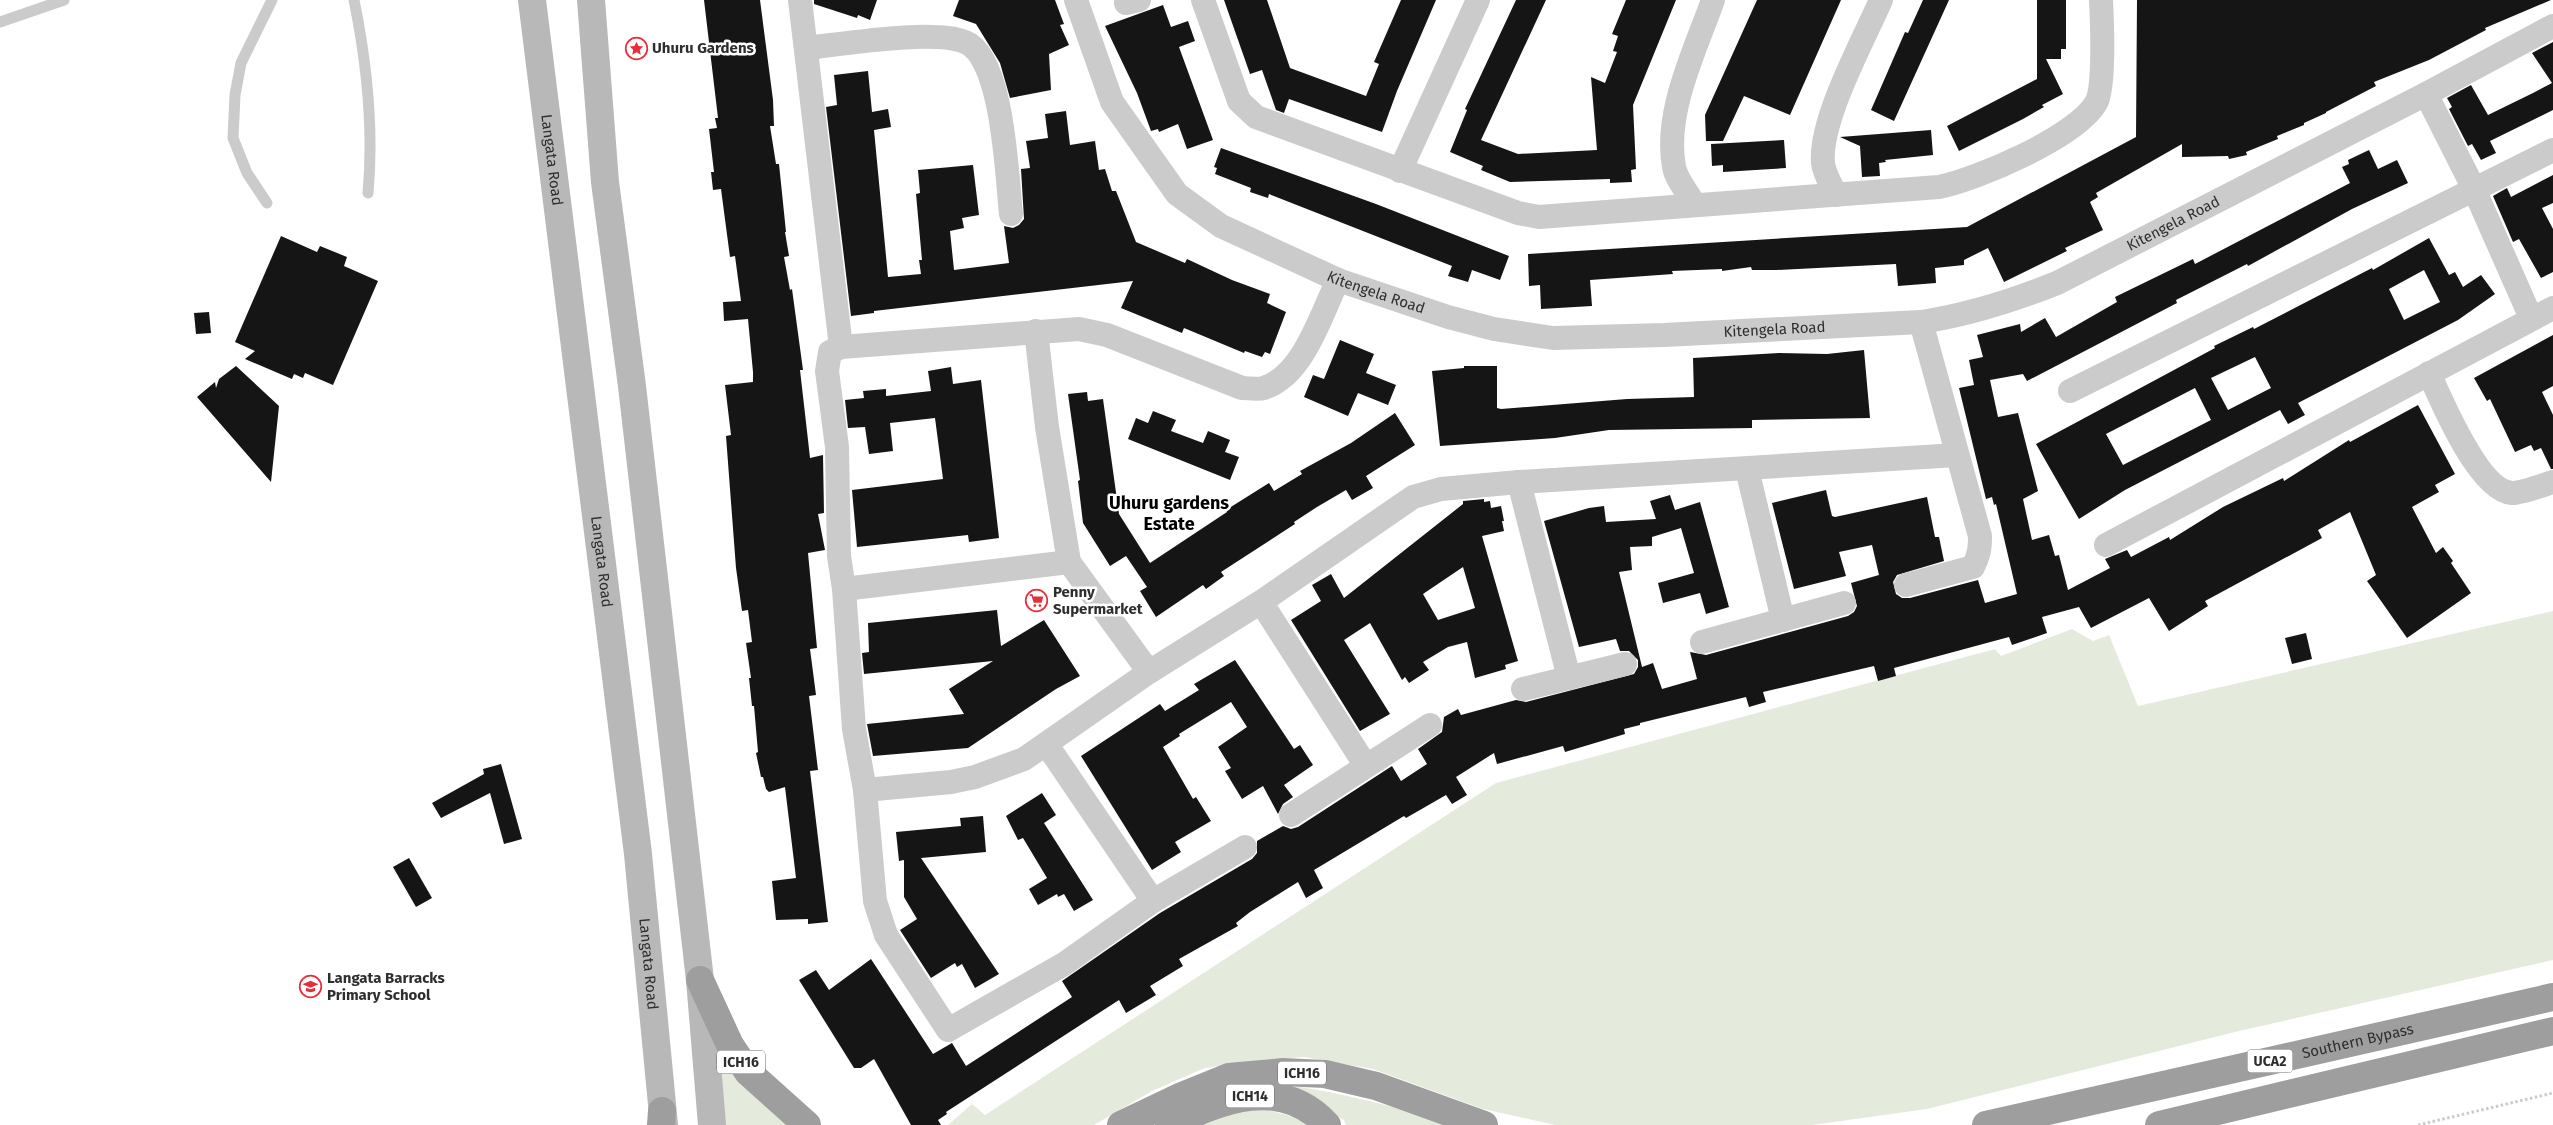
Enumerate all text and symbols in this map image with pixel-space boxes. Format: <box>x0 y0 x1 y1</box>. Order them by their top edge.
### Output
place icon: Uhuru Gardens <box>624 36 648 60</box>
place label: Uhuru Gardens <box>652 39 754 57</box>
street label: Langata Road <box>537 113 566 207</box>
street label: Kitengela Road <box>2124 192 2223 255</box>
street label: Kitengela Road <box>1324 267 1427 318</box>
street label: Kitengela Road <box>1723 318 1826 341</box>
district label: Uhuru gardens Estate <box>1109 492 1229 535</box>
street label: Langata Road <box>587 515 616 608</box>
place label: Penny Supermarket <box>1053 583 1143 618</box>
supermarket icon: Penny Supermarket <box>1025 589 1049 613</box>
street label: Langata Road <box>635 917 662 1011</box>
place label: Langata Barracks Primary School <box>327 969 445 1004</box>
school or university icon: Langata Barracks Primary School <box>299 975 323 999</box>
street label: Southern Bypass <box>2300 1020 2415 1062</box>
road number: ICH16 <box>717 1050 765 1074</box>
road number: UCA2 <box>2248 1050 2292 1072</box>
road number: ICH16 <box>1278 1062 1326 1084</box>
road number: ICH14 <box>1226 1084 1274 1108</box>

